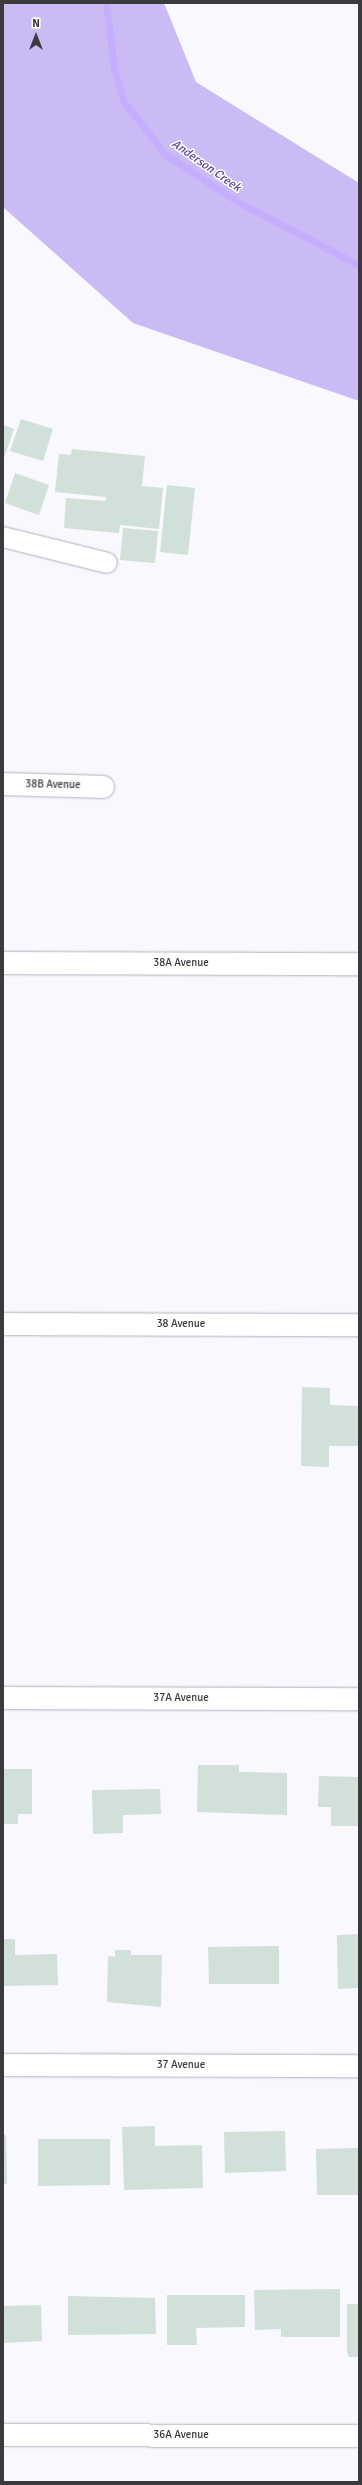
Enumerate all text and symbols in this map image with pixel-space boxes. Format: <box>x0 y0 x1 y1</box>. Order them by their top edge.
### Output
north arrow <box>16 16 56 56</box>
text: N <box>32 17 40 30</box>
water label: Anderson Creek <box>169 137 243 195</box>
street label: 38B Avenue <box>25 778 81 792</box>
street label: 38A Avenue <box>153 956 209 970</box>
street label: 38 Avenue <box>157 1317 205 1331</box>
street label: 37A Avenue <box>153 1691 209 1705</box>
street label: 37 Avenue <box>157 2058 205 2072</box>
street label: 36A Avenue <box>153 2428 209 2442</box>

